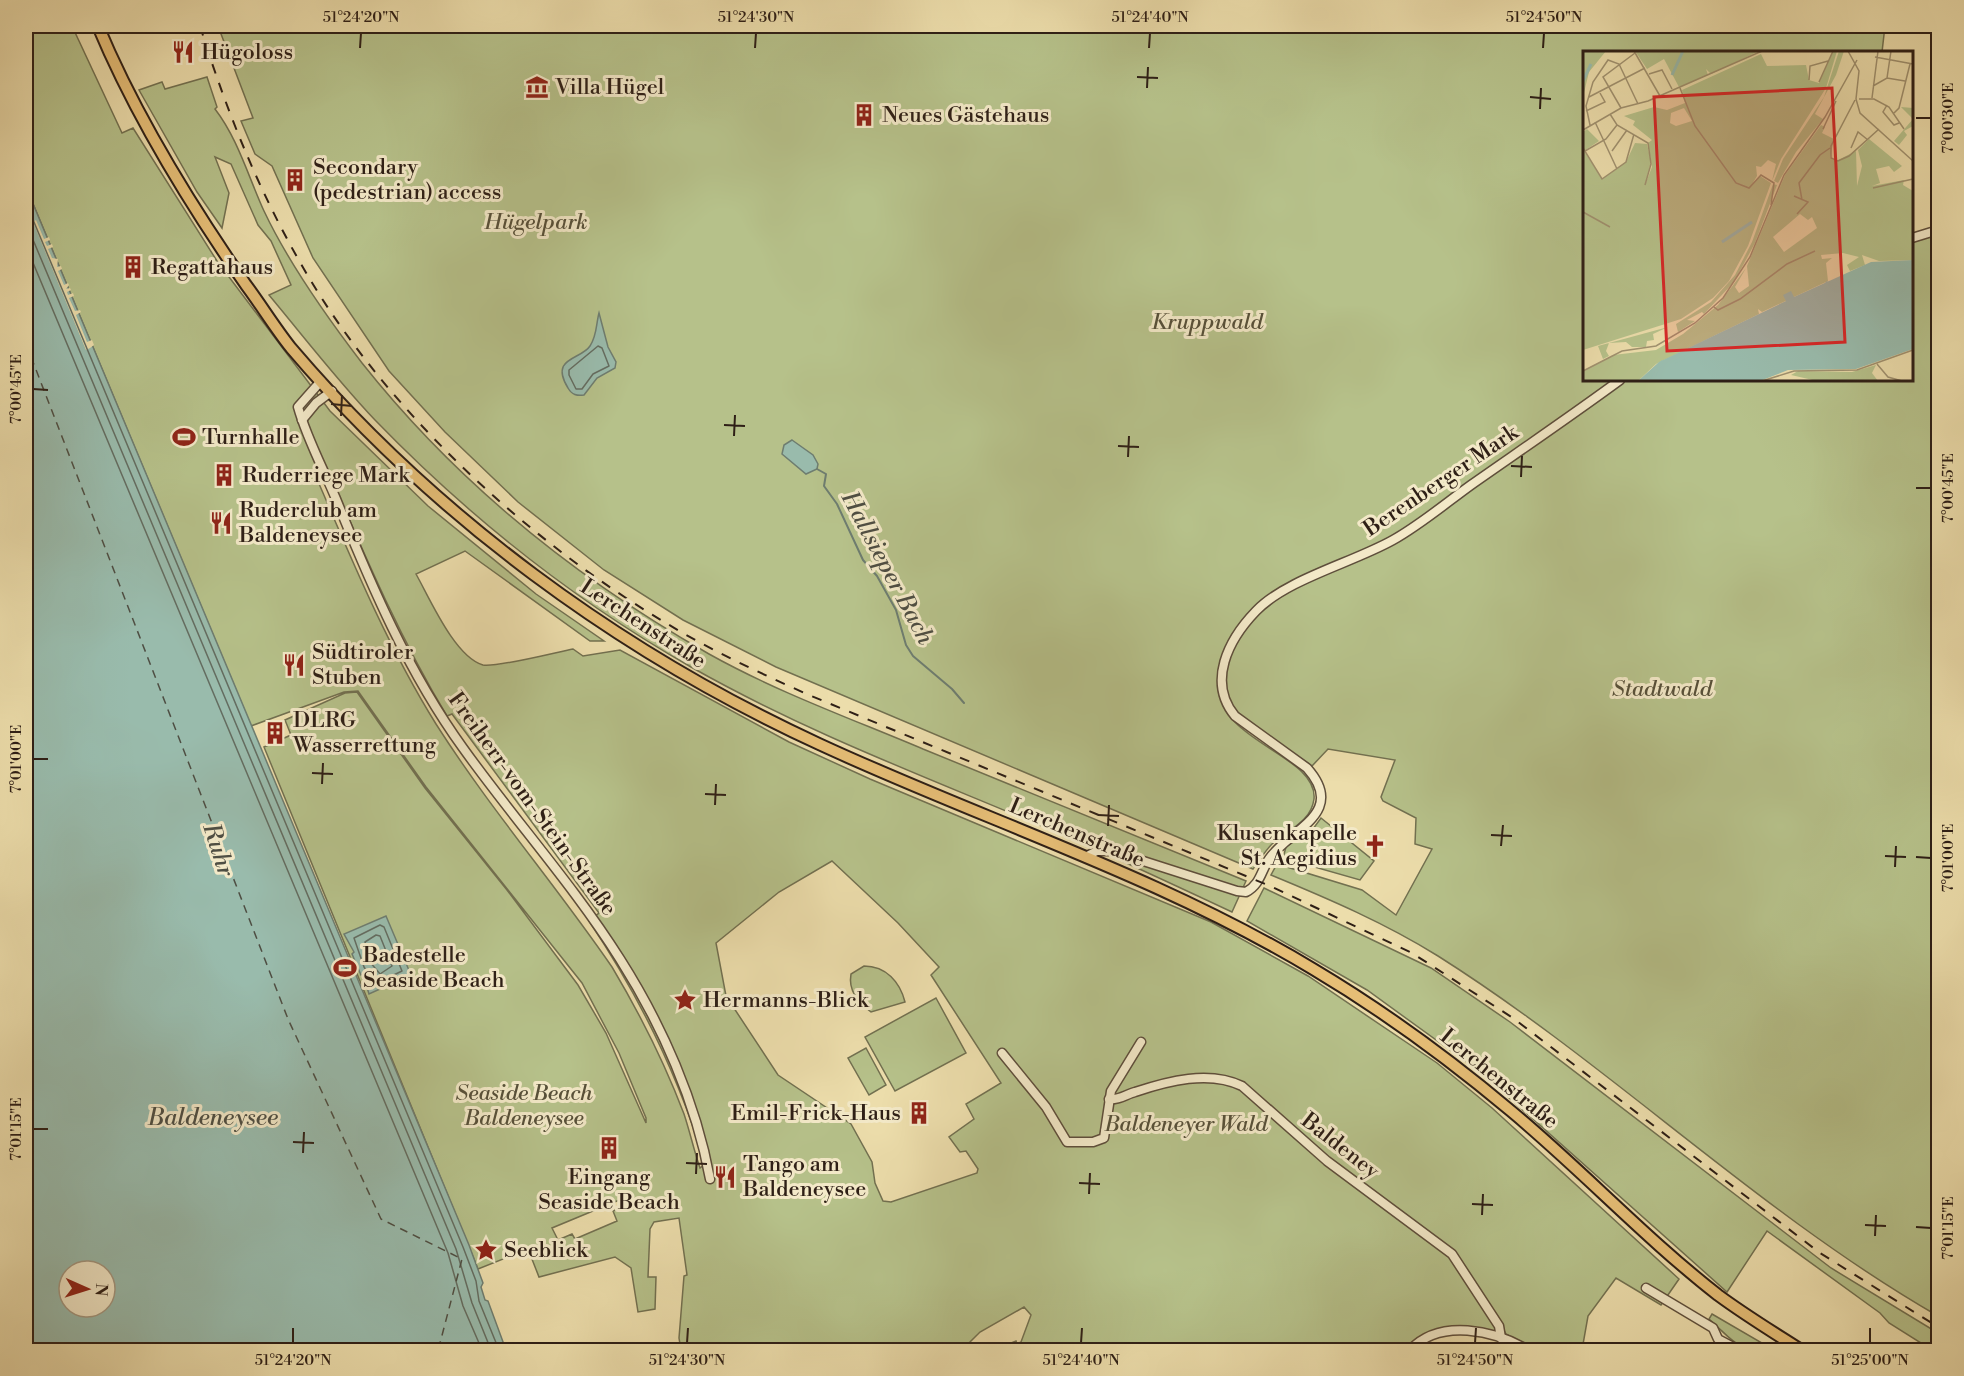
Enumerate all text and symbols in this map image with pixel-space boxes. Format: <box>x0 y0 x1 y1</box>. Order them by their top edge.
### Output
text: 51°24'20"N <box>323 8 399 27</box>
text: 51°24'30"N <box>718 8 794 27</box>
text: 51°24'40"N <box>1111 8 1189 27</box>
text: 51°24'50"N <box>1506 8 1582 27</box>
restaurant icon: Hügoloss <box>170 39 196 65</box>
place label: Hügoloss <box>201 39 293 66</box>
inset map <box>1583 51 1913 381</box>
museum icon: Villa Hügel <box>524 74 550 100</box>
place label: Villa Hügel <box>554 74 665 101</box>
text: 7°00'30"E <box>1939 83 1958 153</box>
building icon: Neues Gästehaus <box>851 102 877 128</box>
place label: Neues Gästehaus <box>882 102 1049 129</box>
place label: Secondary (pedestrian) access <box>313 154 501 206</box>
building icon: Secondary (pedestrian) access <box>282 167 308 193</box>
park label: Hügelpark <box>483 209 588 236</box>
building icon: Regattahaus <box>120 254 146 280</box>
place label: Regattahaus <box>151 254 273 281</box>
park label: Kruppwald <box>1151 309 1265 336</box>
text: 7°00'45"E <box>7 354 26 424</box>
street label: Berenberger Mark <box>1358 418 1525 543</box>
sports icon: Turnhalle <box>171 424 197 450</box>
place label: Turnhalle <box>202 424 300 451</box>
text: 7°00'45"E <box>1939 453 1958 523</box>
building icon: Ruderriege Mark <box>211 462 237 488</box>
place label: Ruderriege Mark <box>242 462 411 489</box>
water label: Hallsieper Bach <box>834 485 940 650</box>
place label: Ruderclub am Baldeneysee <box>238 497 377 549</box>
restaurant icon: Ruderclub am Baldeneysee <box>208 510 234 536</box>
street label: Lerchenstraße <box>575 573 711 675</box>
place label: Südtiroler Stuben <box>312 639 413 691</box>
restaurant icon: Südtiroler Stuben <box>281 652 307 678</box>
park label: Stadtwald <box>1612 676 1714 703</box>
street label: Freiherr-vom-Stein-Straße <box>442 687 622 921</box>
place label: DLRG Wasserrettung <box>292 707 437 759</box>
building icon: DLRG Wasserrettung <box>262 720 288 746</box>
text: 7°01'00"E <box>7 725 26 793</box>
street label: Lerchenstraße <box>1005 792 1149 874</box>
water label: Ruhr <box>195 819 241 881</box>
place label: Klusenkapelle St. Aegidius <box>1217 820 1357 872</box>
text: 7°01'00"E <box>1939 824 1958 892</box>
church icon: Klusenkapelle St. Aegidius <box>1362 833 1388 859</box>
place label: Badestelle Seaside Beach <box>362 942 505 994</box>
sports icon: Badestelle Seaside Beach <box>332 955 358 981</box>
place icon: Hermanns-Blick <box>672 987 698 1013</box>
place label: Hermanns-Blick <box>703 987 870 1014</box>
street label: Lerchenstraße <box>1434 1023 1564 1135</box>
park label: Seaside Beach Baldeneysee <box>456 1080 593 1132</box>
text: 7°01'15"E <box>7 1097 26 1161</box>
place label: Emil-Frick-Haus <box>731 1100 901 1127</box>
building icon: Emil-Frick-Haus <box>906 1100 932 1126</box>
water label: Baldeneysee <box>147 1103 278 1133</box>
street label: Baldeney <box>1295 1107 1385 1185</box>
park label: Baldeneyer Wald <box>1103 1111 1269 1138</box>
building icon: Eingang Seaside Beach <box>596 1135 622 1161</box>
place label: Tango am Baldeneysee <box>742 1151 866 1203</box>
place label: Eingang Seaside Beach <box>538 1164 680 1216</box>
restaurant icon: Tango am Baldeneysee <box>712 1164 738 1190</box>
text: 7°01'15"E <box>1939 1196 1958 1260</box>
place icon: Seeblick <box>473 1237 499 1263</box>
place label: Seeblick <box>504 1237 589 1264</box>
north arrow <box>57 1259 117 1319</box>
text: N <box>91 1283 111 1297</box>
text: 51°24'20"N <box>255 1351 331 1370</box>
text: 51°24'30"N <box>649 1351 725 1370</box>
text: 51°24'40"N <box>1042 1351 1120 1370</box>
text: 51°24'50"N <box>1437 1351 1513 1370</box>
text: 51°25'00"N <box>1831 1351 1909 1370</box>

